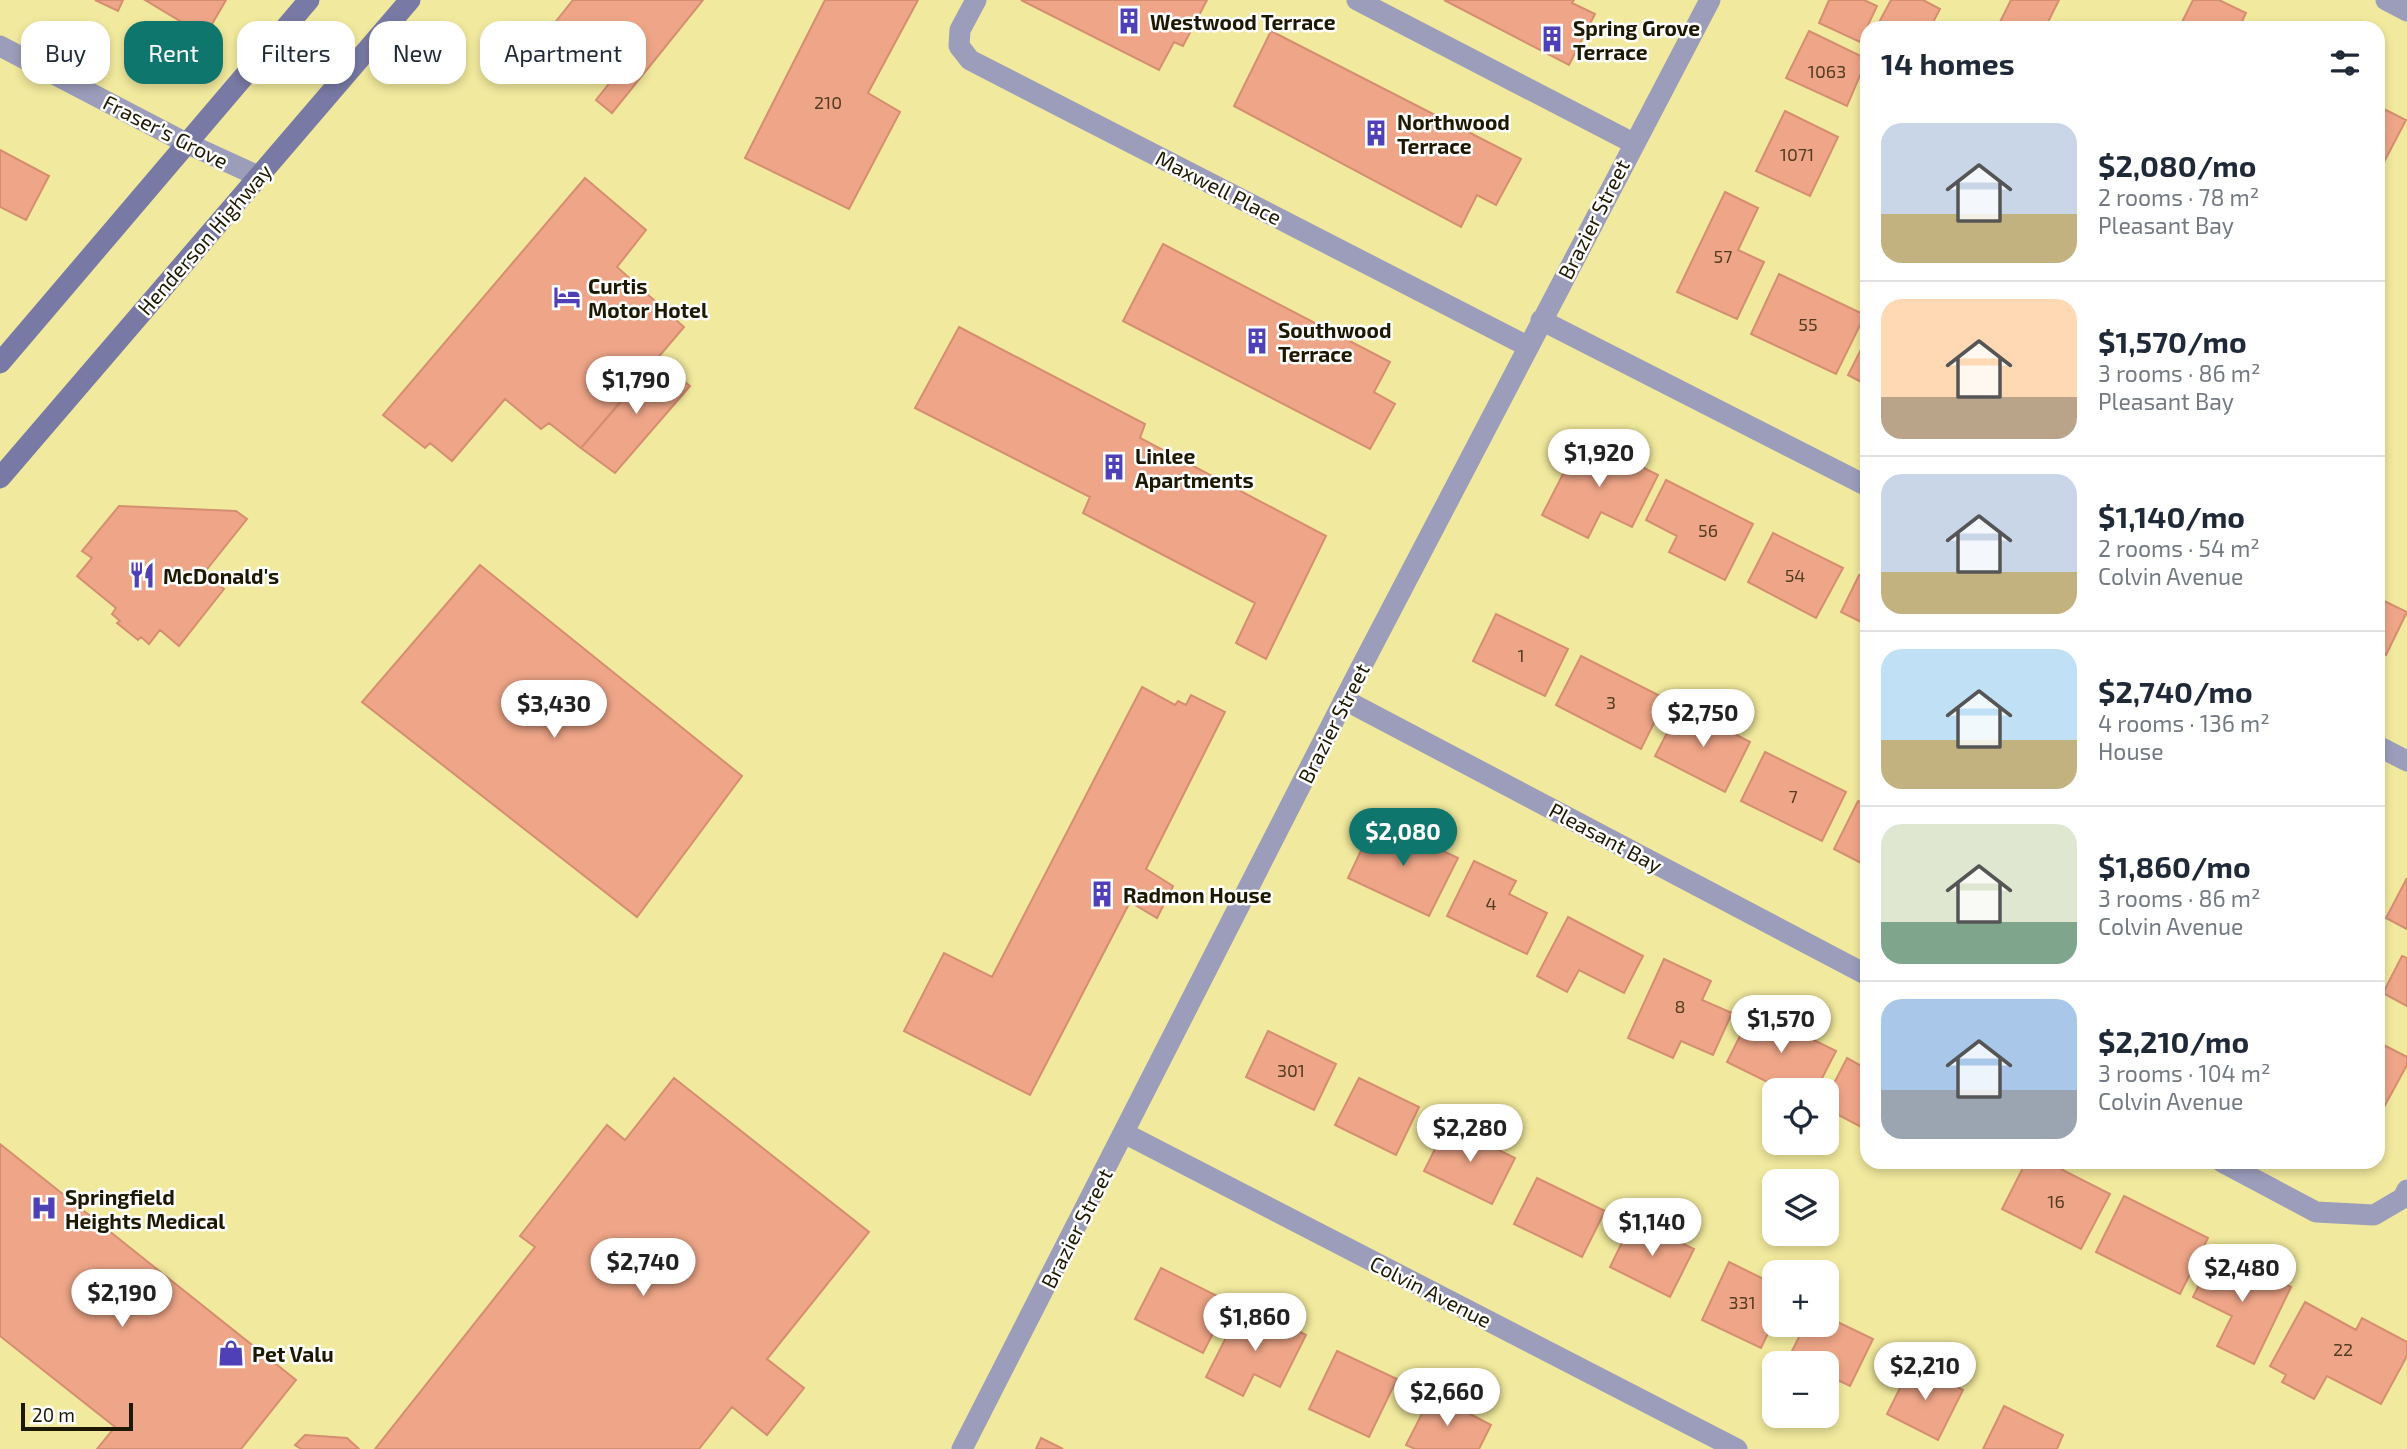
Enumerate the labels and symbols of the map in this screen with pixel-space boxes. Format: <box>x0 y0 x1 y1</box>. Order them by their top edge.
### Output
building icon: Westwood Terrace <box>1114 6 1144 36</box>
place label: Westwood Terrace <box>1150 9 1336 34</box>
place label: Spring Grove Terrace <box>1573 15 1700 64</box>
building icon: Spring Grove Terrace <box>1537 24 1567 54</box>
house number: 1063 <box>1808 60 1846 82</box>
street label: Fraser's Grove <box>100 89 232 173</box>
house number: 210 <box>814 91 842 113</box>
place label: Northwood Terrace <box>1397 109 1510 158</box>
building icon: Northwood Terrace <box>1361 118 1391 148</box>
house number: 1071 <box>1780 143 1814 165</box>
street label: Maxwell Place <box>1152 145 1286 229</box>
street label: Brazier Street <box>1552 155 1634 283</box>
street label: Henderson Highway <box>132 158 276 320</box>
house number: 57 <box>1714 245 1732 267</box>
place label: Curtis Motor Hotel <box>588 273 708 322</box>
hotel icon: Curtis Motor Hotel <box>552 282 582 312</box>
house number: 55 <box>1798 313 1818 335</box>
place label: Southwood Terrace <box>1278 317 1391 366</box>
building icon: Southwood Terrace <box>1242 326 1272 356</box>
pin: $1,790 <box>579 356 693 416</box>
pin: $1,920 <box>1542 430 1656 489</box>
place label: Linlee Apartments <box>1135 443 1254 492</box>
building icon: Linlee Apartments <box>1099 452 1129 482</box>
house number: 56 <box>1698 519 1718 541</box>
restaurant icon: McDonald's <box>127 560 157 590</box>
place label: McDonald's <box>163 563 279 588</box>
house number: 54 <box>1785 564 1805 586</box>
house number: 1 <box>1517 644 1525 666</box>
street label: Brazier Street <box>1292 659 1374 787</box>
pin: $3,430 <box>497 680 611 740</box>
pin: $2,750 <box>1646 690 1760 749</box>
house number: 3 <box>1606 691 1616 713</box>
house number: 7 <box>1788 785 1798 807</box>
street label: Pleasant Bay <box>1545 797 1667 877</box>
pin: $2,080 <box>1346 808 1460 868</box>
building icon: Radmon House <box>1087 879 1117 909</box>
place label: Radmon House <box>1123 882 1272 907</box>
house number: 4 <box>1485 892 1497 914</box>
house number: 8 <box>1675 995 1685 1017</box>
pin: $1,570 <box>1724 996 1838 1055</box>
house number: 301 <box>1277 1059 1305 1081</box>
pin: $2,280 <box>1413 1104 1527 1164</box>
street label: Brazier Street <box>1035 1164 1117 1292</box>
place label: Springfield Heights Medical <box>65 1184 225 1233</box>
house number: 16 <box>2047 1190 2065 1212</box>
hospital icon: Springfield Heights Medical <box>29 1193 59 1223</box>
pin: $1,140 <box>1595 1198 1709 1258</box>
pin: $2,740 <box>586 1238 700 1298</box>
pin: $2,480 <box>2185 1244 2299 1304</box>
street label: Colvin Avenue <box>1366 1250 1496 1332</box>
pin: $2,190 <box>65 1270 179 1329</box>
house number: 331 <box>1728 1291 1756 1313</box>
pin: $1,860 <box>1198 1294 1312 1353</box>
shop icon: Pet Valu <box>216 1338 246 1368</box>
house number: 22 <box>2333 1338 2353 1360</box>
place label: Pet Valu <box>252 1341 334 1366</box>
pin: $2,210 <box>1868 1342 1982 1402</box>
pin: $2,660 <box>1390 1368 1504 1428</box>
scale bar <box>21 1400 133 1432</box>

